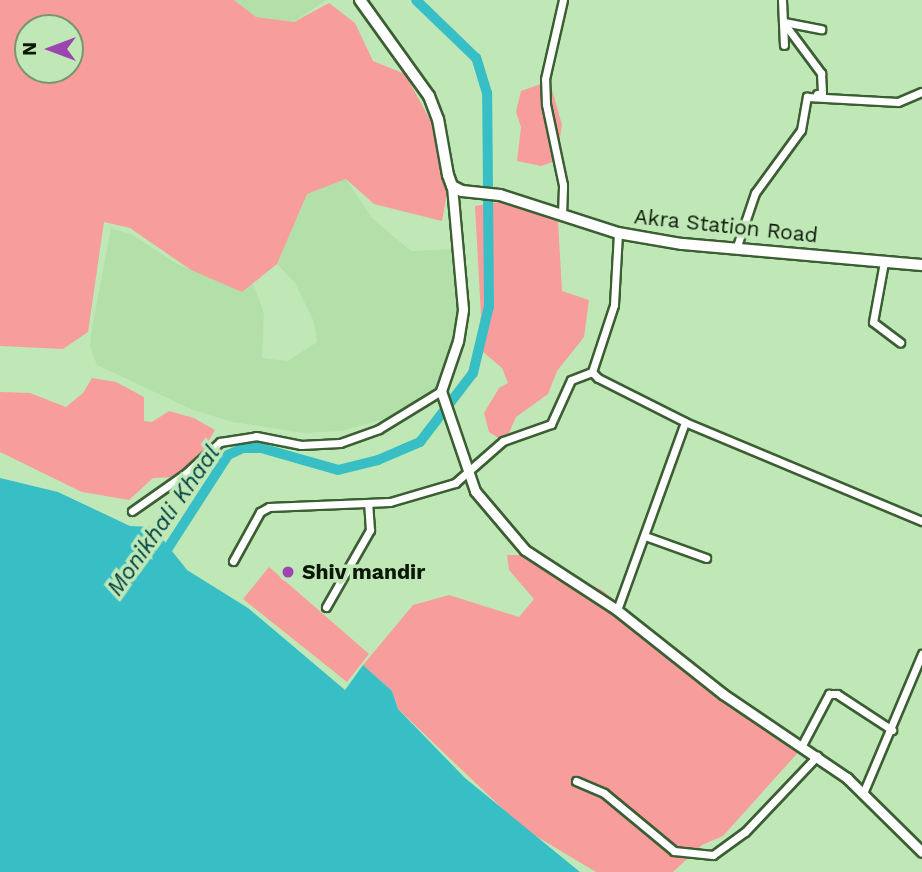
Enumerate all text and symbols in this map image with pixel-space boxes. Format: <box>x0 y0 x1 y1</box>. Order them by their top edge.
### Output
north arrow <box>14 14 84 84</box>
text: N <box>18 42 41 56</box>
street label: Akra Station Road <box>633 204 819 248</box>
water label: Monikhali Khaal <box>102 441 226 601</box>
place label: Shiv mandir <box>302 559 426 585</box>
marker: Shiv mandir <box>280 564 296 580</box>

